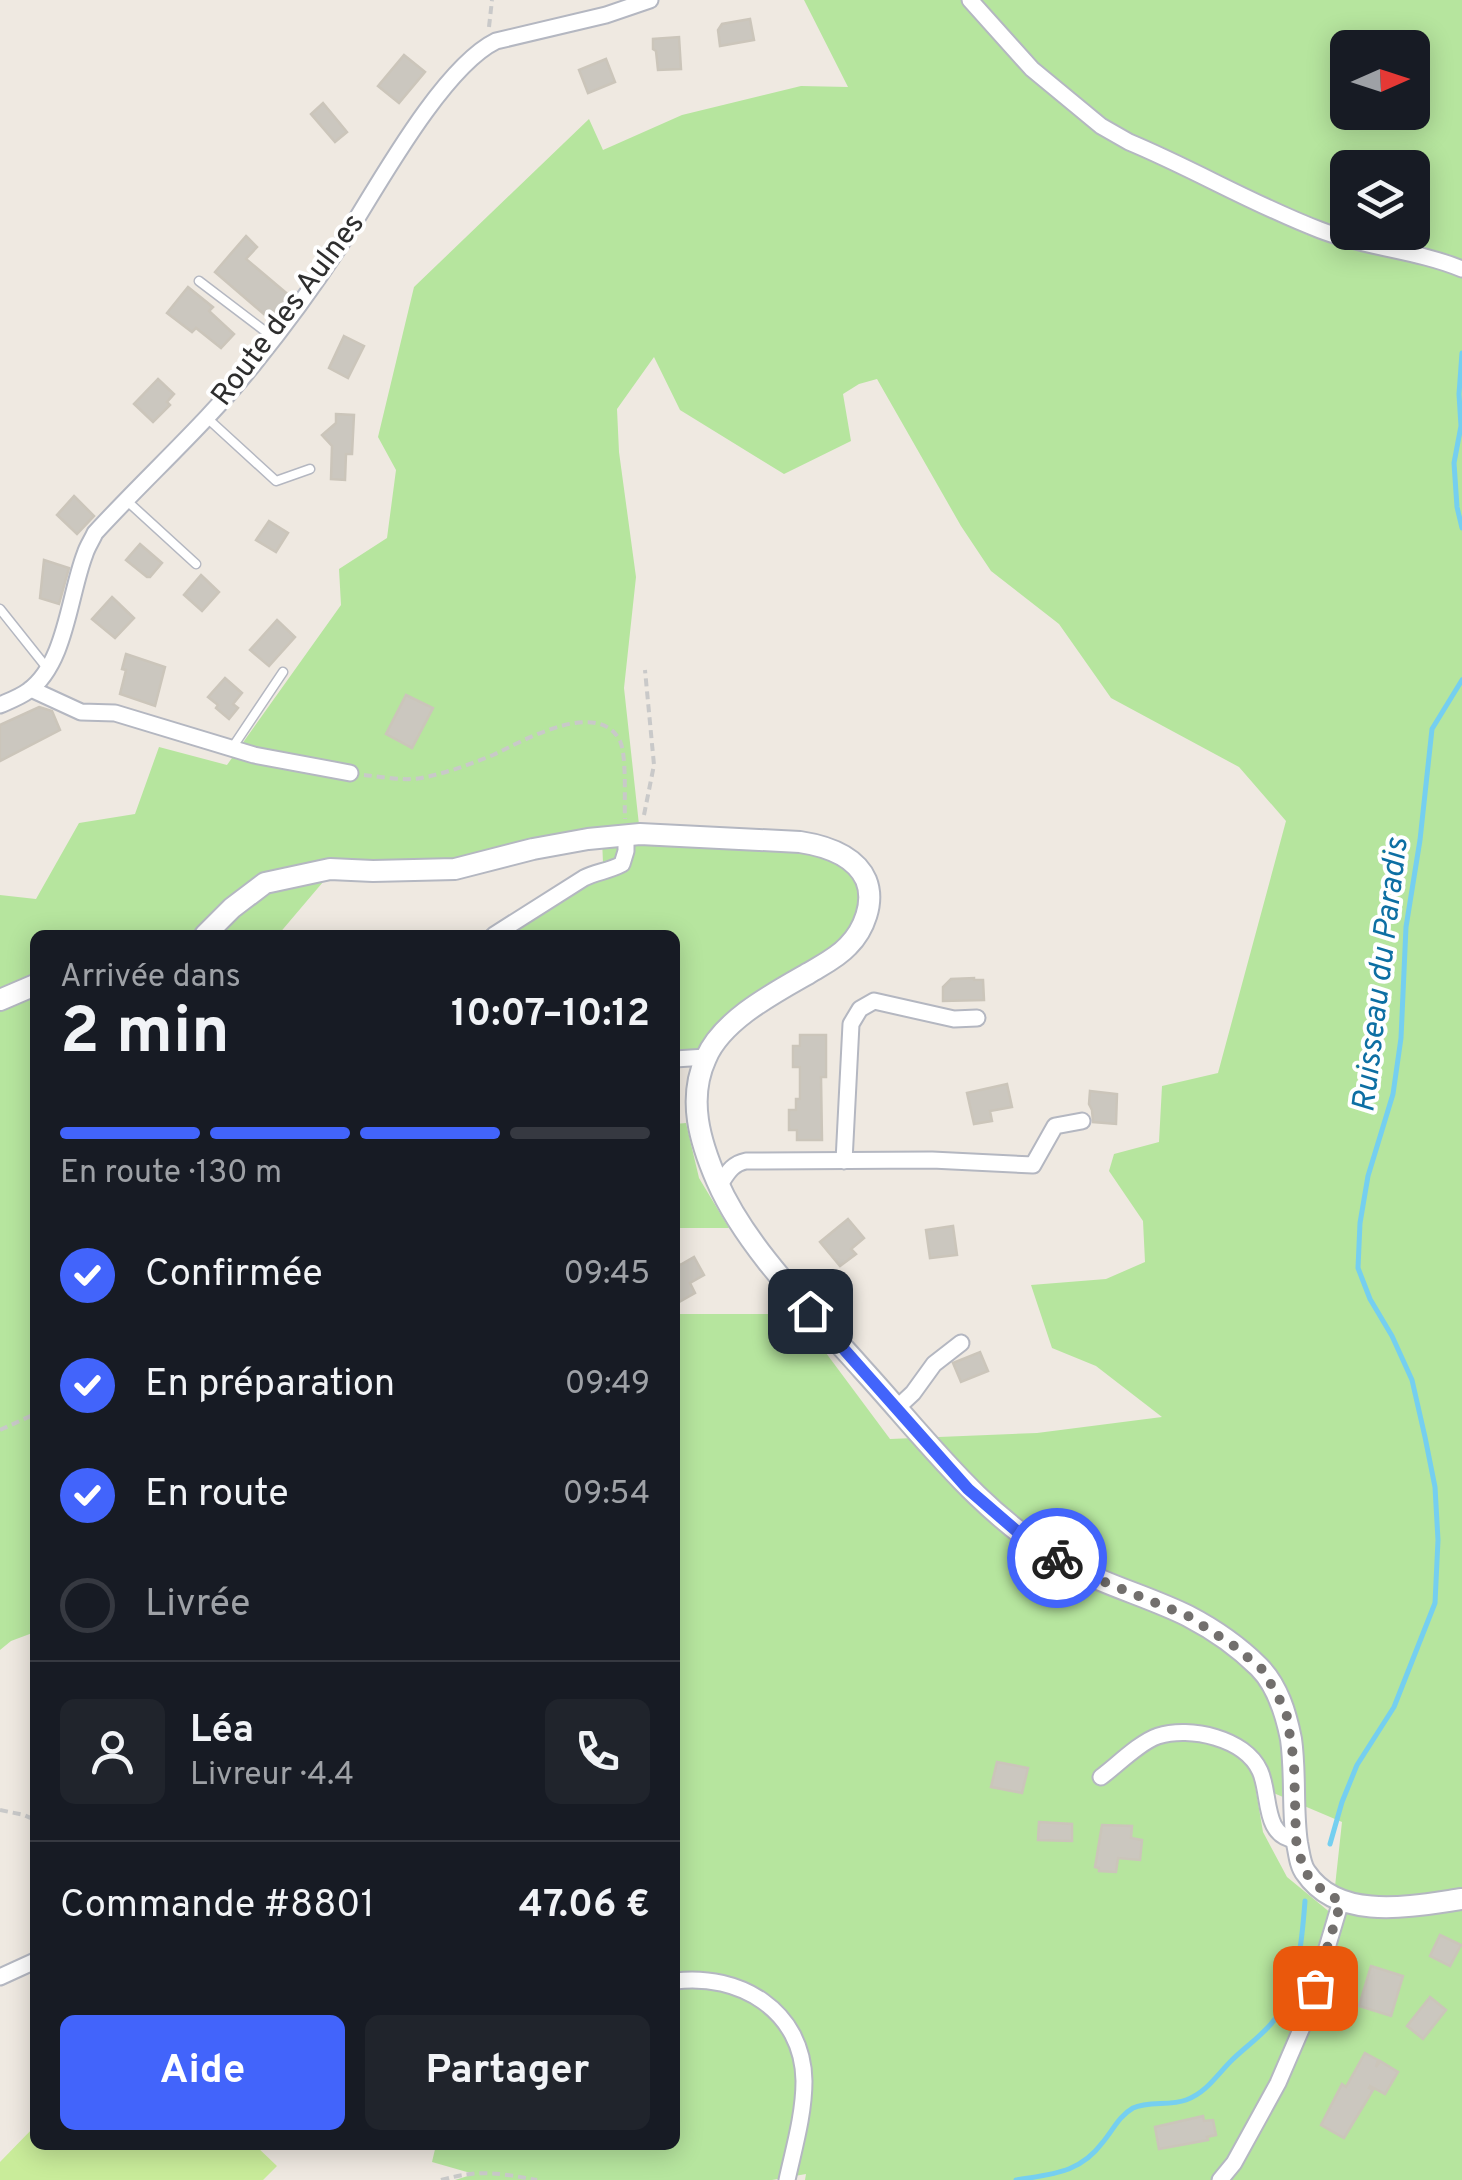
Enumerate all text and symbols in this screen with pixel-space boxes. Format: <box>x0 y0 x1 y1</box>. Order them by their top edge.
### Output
north arrow <box>1330 30 1430 130</box>
map controls <box>1330 30 1430 250</box>
button: layers <box>1330 150 1430 250</box>
street label: Route des Aulnes <box>204 207 374 414</box>
water label: Ruisseau du Paradis <box>1345 835 1419 1115</box>
text: Arrivée dans <box>60 958 241 998</box>
text: 10:07–10:12 <box>451 991 650 1040</box>
text: 2 min <box>60 994 230 1076</box>
text: En route · 130 m <box>60 1154 282 1194</box>
icon: check <box>60 1248 115 1303</box>
text: Confirmée <box>145 1251 323 1300</box>
text: 09:45 <box>563 1255 650 1295</box>
pin <box>768 1269 853 1354</box>
icon: home <box>783 1284 838 1339</box>
icon: check <box>60 1358 115 1413</box>
text: En préparation <box>145 1361 395 1410</box>
text: 09:49 <box>565 1365 650 1405</box>
icon: check <box>60 1468 115 1523</box>
text: En route <box>145 1471 289 1520</box>
text: 09:54 <box>563 1475 650 1515</box>
courier <box>1007 1508 1107 1608</box>
icon: bike <box>1030 1531 1085 1586</box>
text: Livrée <box>145 1581 250 1630</box>
button: person <box>60 1699 165 1804</box>
button: phone <box>545 1699 650 1804</box>
text: Léa <box>190 1707 254 1756</box>
text: Livreur · 4.4 <box>190 1756 354 1796</box>
text: Commande #8801 <box>60 1882 375 1931</box>
text: 47.06 € <box>519 1882 650 1931</box>
pin <box>1273 1946 1358 2031</box>
icon: bag <box>1288 1961 1343 2016</box>
button: Aide <box>60 2015 345 2130</box>
button: Partager <box>365 2015 650 2130</box>

